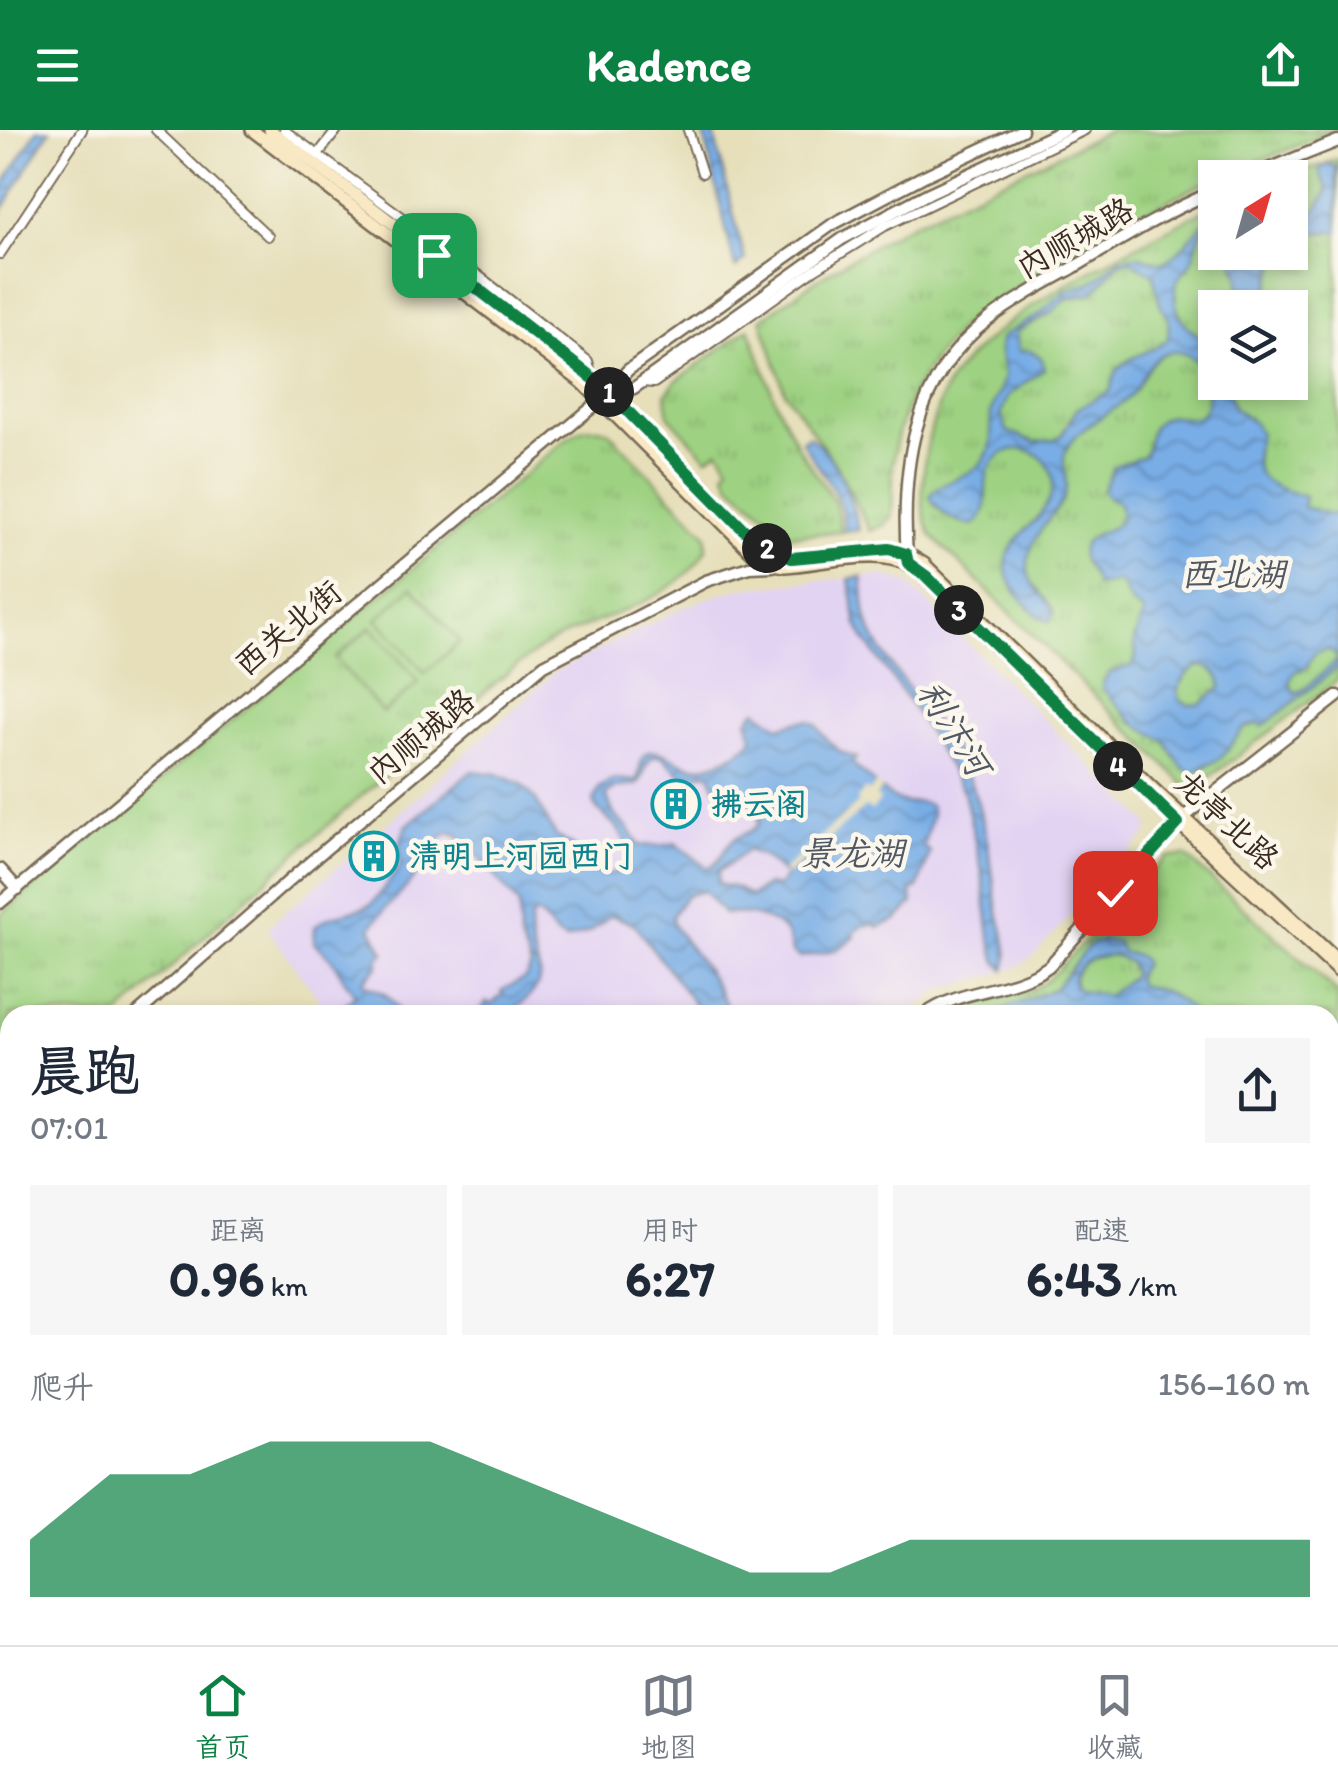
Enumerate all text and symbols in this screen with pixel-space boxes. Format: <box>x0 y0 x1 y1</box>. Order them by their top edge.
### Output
icon: menu <box>30 38 85 93</box>
text: Kadence <box>586 38 752 92</box>
icon: share <box>1253 38 1308 93</box>
north arrow <box>1198 160 1308 270</box>
map controls <box>1198 160 1308 400</box>
street label: 内顺城路 <box>1010 190 1140 286</box>
pin <box>392 213 477 298</box>
icon: arrive <box>407 228 462 283</box>
button: layers <box>1198 290 1308 400</box>
pin: 1 <box>584 367 634 417</box>
text: 1 <box>603 375 616 409</box>
pin: 2 <box>742 523 792 573</box>
text: 2 <box>760 531 774 565</box>
water label: 西北湖 <box>1180 553 1288 595</box>
street label: 西关北街 <box>227 572 349 684</box>
pin: 3 <box>934 585 984 635</box>
text: 3 <box>951 593 967 627</box>
water label: 利汴河 <box>908 672 1002 788</box>
street label: 内顺城路 <box>360 680 482 792</box>
pin: 4 <box>1093 741 1143 791</box>
text: 4 <box>1110 749 1126 783</box>
street label: 龙亭北路 <box>1167 762 1287 878</box>
building icon: 拂云阁 <box>650 778 702 830</box>
place label: 拂云阁 <box>711 785 807 823</box>
building icon: 清明上河园西门 <box>348 830 400 882</box>
water label: 景龙湖 <box>799 832 907 874</box>
place label: 清明上河园西门 <box>409 837 633 875</box>
pin <box>1073 851 1158 936</box>
icon: check <box>1088 866 1143 921</box>
text: 晨跑 <box>30 1038 140 1104</box>
button: share <box>1205 1038 1310 1143</box>
text: 07:01 <box>30 1109 108 1147</box>
text: 距离 <box>210 1213 266 1247</box>
text: 用时 <box>642 1213 698 1247</box>
text: 配速 <box>1074 1213 1130 1247</box>
text: 0.96 <box>169 1248 265 1309</box>
text: 6:27 <box>625 1248 715 1309</box>
text: 6:43 <box>1026 1248 1122 1309</box>
text: km <box>265 1269 308 1303</box>
text: /km <box>1122 1269 1177 1303</box>
text: 156–160 m <box>1158 1365 1310 1403</box>
text: 爬升 <box>30 1368 94 1406</box>
tab: 首页 <box>195 1668 251 1765</box>
tab: 地图 <box>641 1668 697 1765</box>
tab: 收藏 <box>1087 1668 1143 1765</box>

